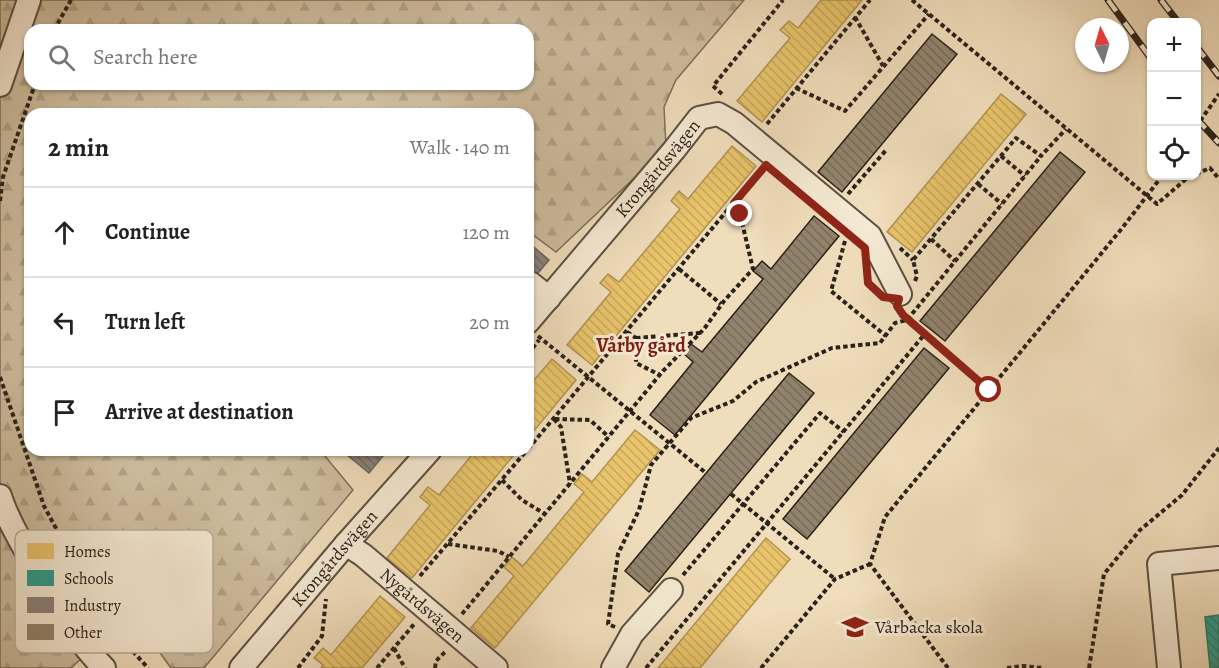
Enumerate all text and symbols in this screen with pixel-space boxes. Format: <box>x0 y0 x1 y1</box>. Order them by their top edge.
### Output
north arrow <box>1075 18 1129 72</box>
map controls <box>1147 18 1201 180</box>
button: + <box>1147 18 1201 72</box>
search box <box>24 24 534 90</box>
icon: search <box>45 41 78 74</box>
text: Search here <box>93 42 198 72</box>
button: − <box>1147 72 1201 126</box>
street label: Krongårdsvägen <box>610 114 706 223</box>
button: locate <box>1147 126 1201 180</box>
text: 2 min <box>48 130 109 165</box>
text: Walk · 140 m <box>410 134 510 161</box>
route end <box>726 200 752 226</box>
icon: ahead <box>48 216 81 249</box>
text: Continue <box>105 217 190 247</box>
text: 120 m <box>462 219 510 246</box>
icon: left <box>48 306 81 339</box>
text: Turn left <box>105 307 185 337</box>
text: 20 m <box>469 309 510 336</box>
district label: Vårby gård <box>595 332 686 359</box>
route start <box>975 376 1001 402</box>
icon: arrive <box>48 396 81 429</box>
text: Arrive at destination <box>105 397 294 427</box>
street label: Krongårdsvägen <box>286 505 383 612</box>
legend <box>15 530 213 653</box>
text: Homes <box>64 541 111 563</box>
street label: Nygårdsvägen <box>375 563 470 648</box>
text: Schools <box>64 568 114 590</box>
text: Industry <box>64 595 122 617</box>
school or university icon: Vårbacka skola <box>840 612 870 642</box>
place label: Vårbacka skola <box>874 615 984 639</box>
text: Other <box>64 622 102 644</box>

